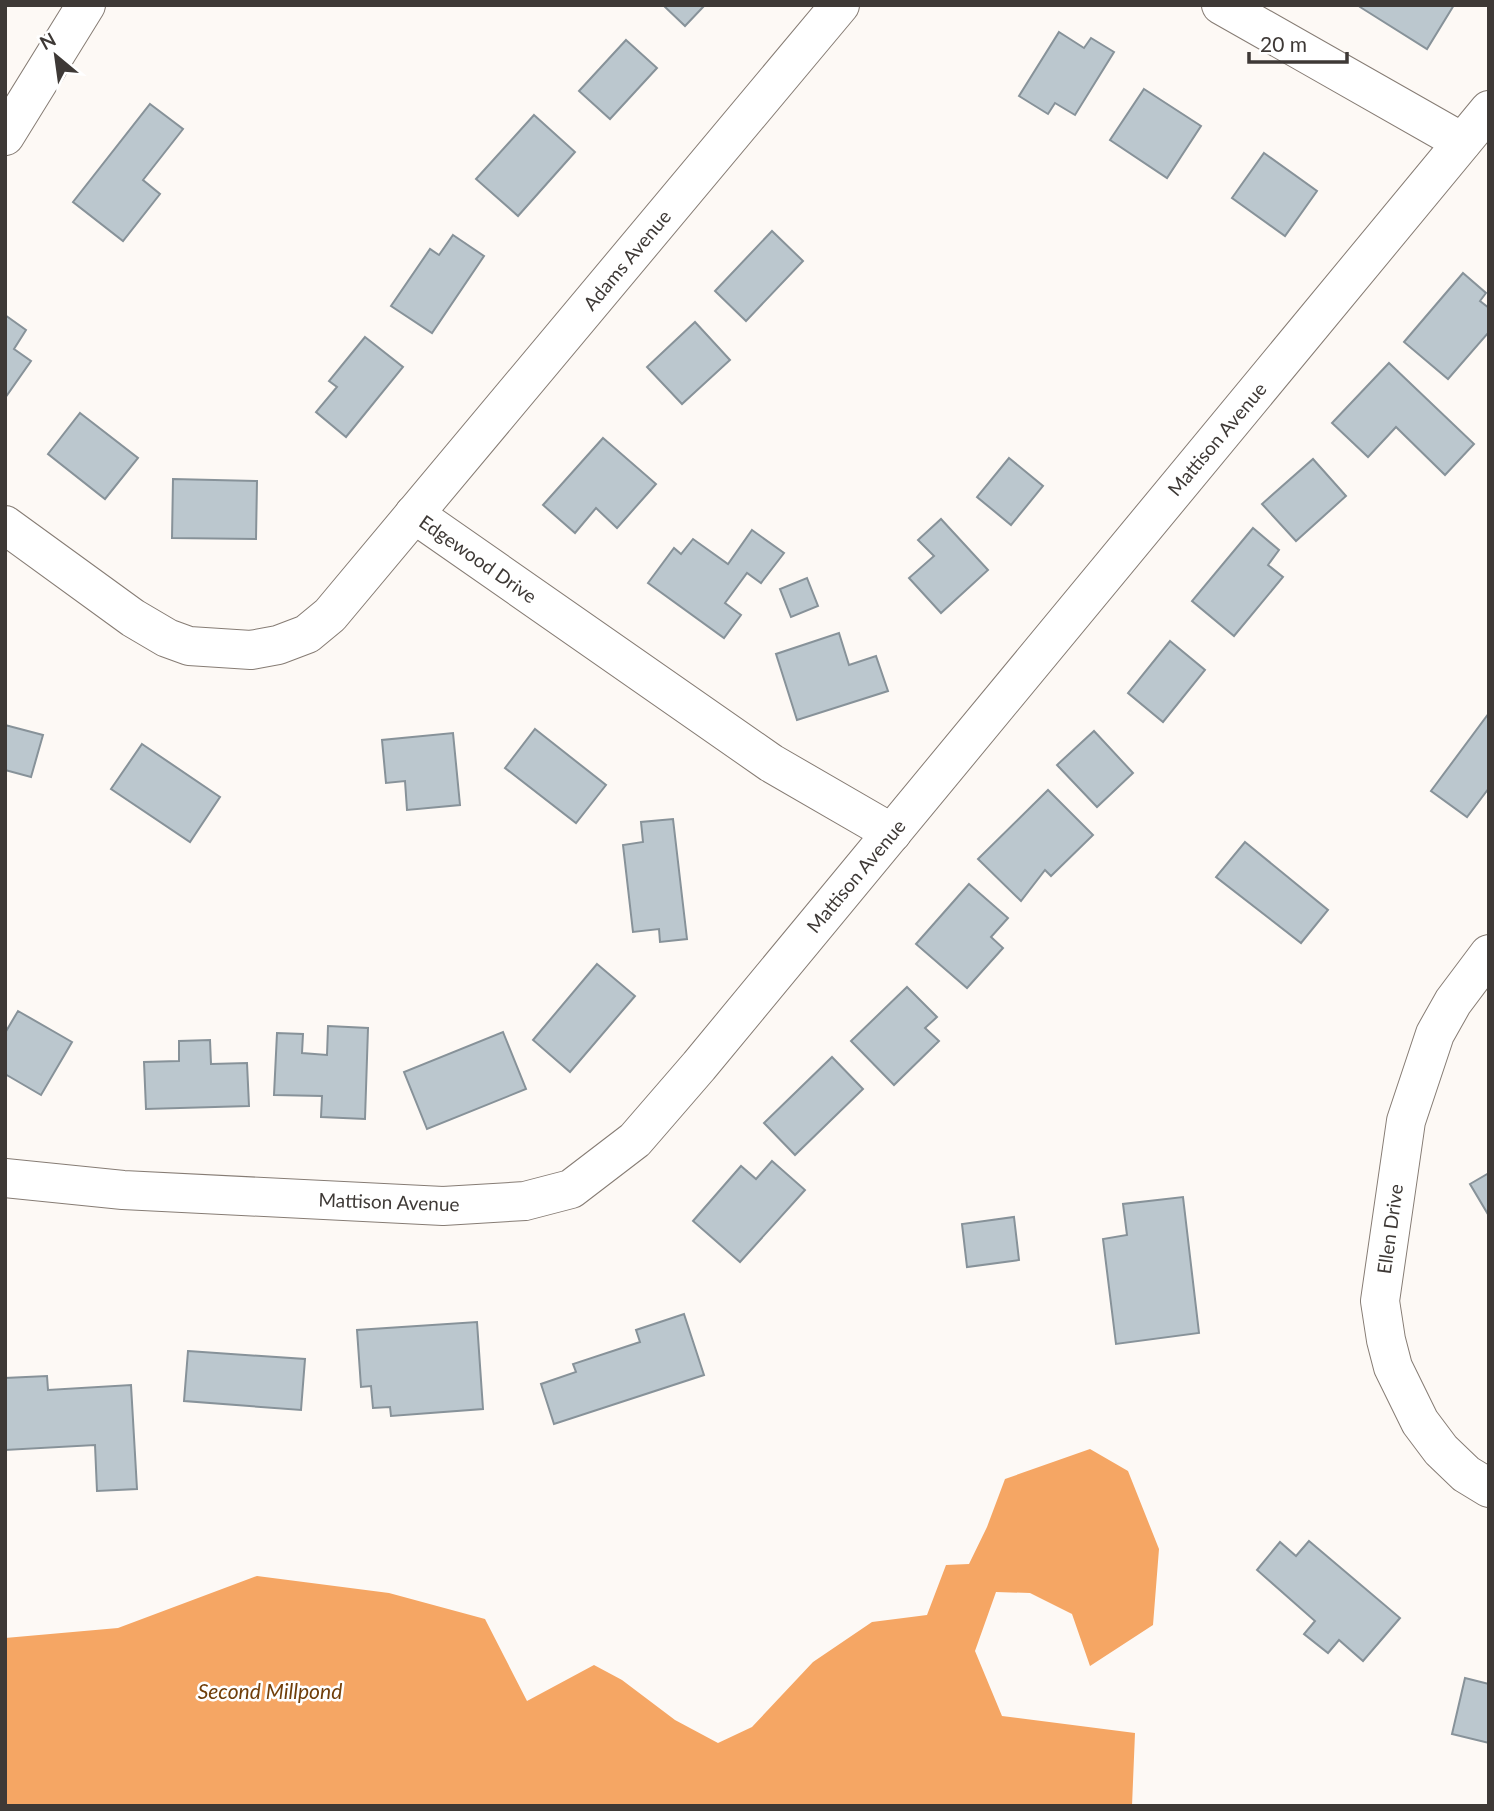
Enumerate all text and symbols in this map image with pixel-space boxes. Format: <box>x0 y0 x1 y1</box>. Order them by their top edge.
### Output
north arrow <box>21 21 91 91</box>
scale bar <box>1249 21 1347 65</box>
text: N <box>36 27 59 54</box>
text: 20 m <box>1260 31 1307 56</box>
street label: Adams Avenue <box>578 205 675 314</box>
street label: Mattison Avenue <box>1162 377 1271 500</box>
street label: Edgewood Drive <box>415 510 541 608</box>
street label: Mattison Avenue <box>801 814 910 937</box>
street label: Ellen Drive <box>1372 1182 1407 1275</box>
street label: Mattison Avenue <box>318 1188 460 1215</box>
water label: Second Millpond <box>198 1678 342 1703</box>

